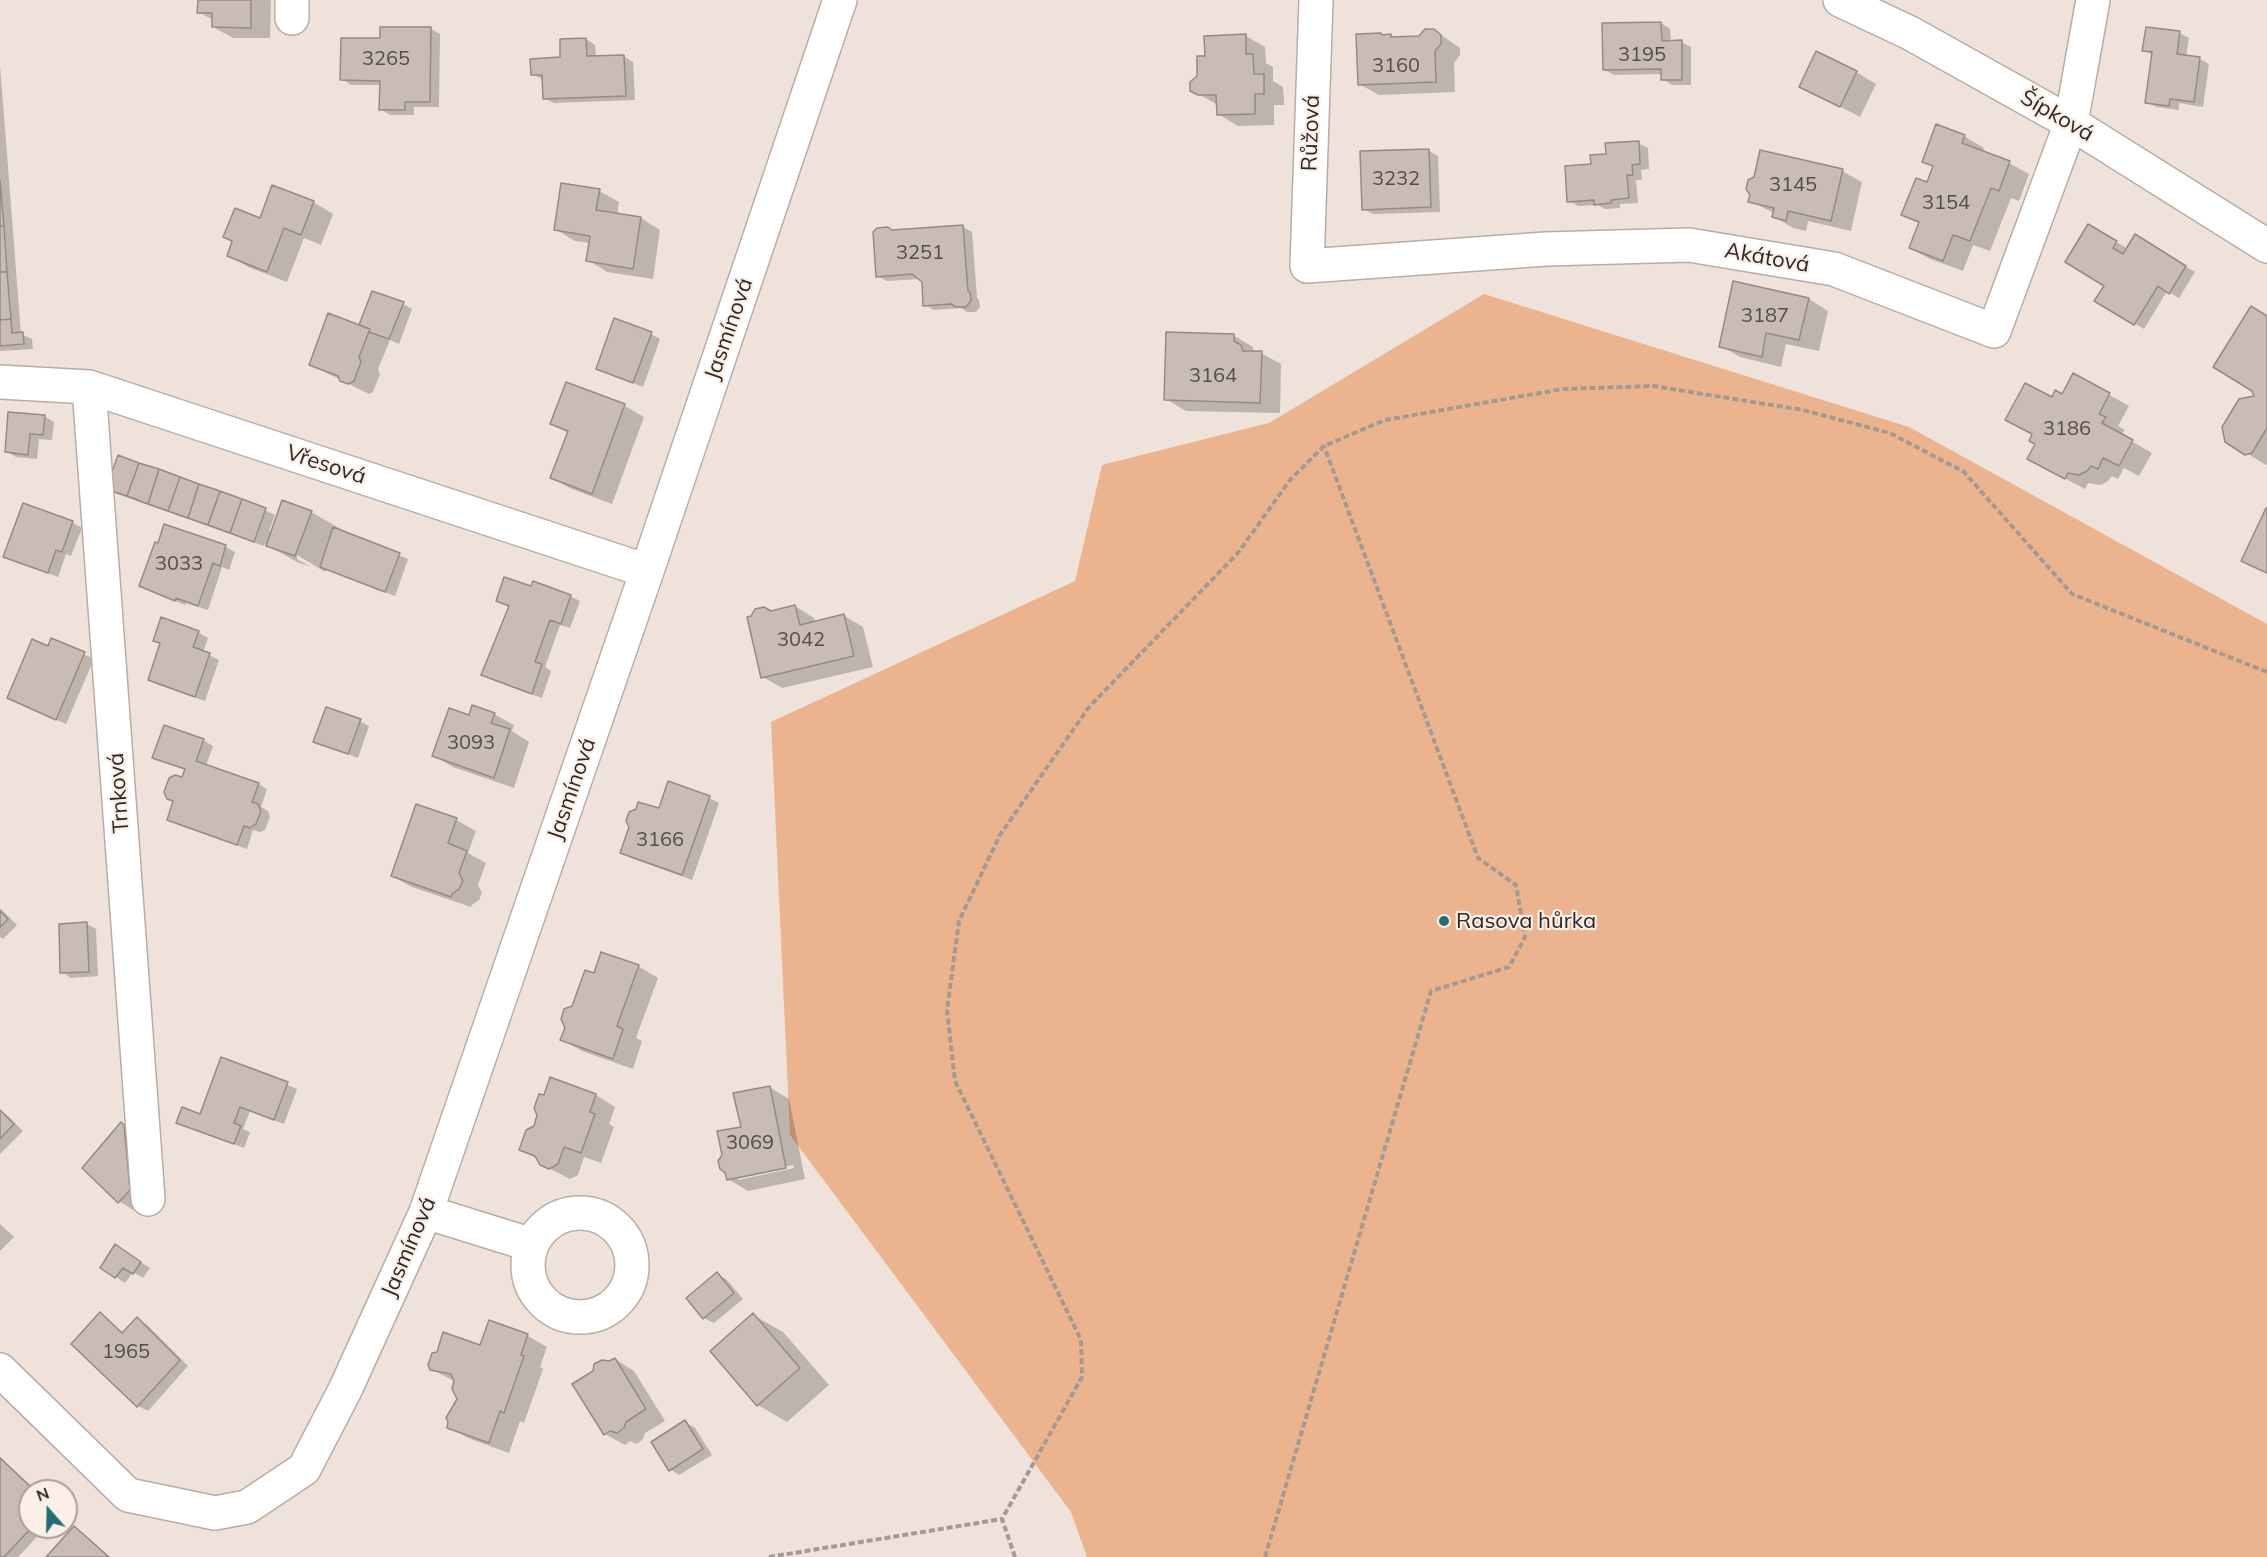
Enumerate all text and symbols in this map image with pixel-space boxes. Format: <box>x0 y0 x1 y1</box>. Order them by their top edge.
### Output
house number: 3195 <box>1618 43 1666 67</box>
house number: 3265 <box>362 47 410 71</box>
house number: 3160 <box>1372 54 1420 78</box>
street label: Šípková <box>2016 84 2098 148</box>
street label: Růžová <box>1296 94 1326 172</box>
house number: 3232 <box>1372 167 1420 191</box>
house number: 3145 <box>1769 173 1817 197</box>
house number: 3154 <box>1922 191 1970 215</box>
street label: Akátová <box>1723 238 1811 278</box>
house number: 3251 <box>896 241 944 265</box>
street label: Jasmínová <box>699 275 759 383</box>
house number: 3187 <box>1741 304 1789 328</box>
house number: 3164 <box>1189 364 1237 388</box>
house number: 3186 <box>2043 417 2091 441</box>
street label: Vřesová <box>283 440 369 490</box>
house number: 3033 <box>155 552 203 576</box>
house number: 3042 <box>777 628 825 652</box>
house number: 3093 <box>447 731 495 755</box>
street label: Jasmínová <box>542 735 602 843</box>
street label: Trnková <box>103 752 135 834</box>
house number: 3166 <box>636 828 684 852</box>
place label: Rasova hůrka <box>1456 908 1596 934</box>
marker: Rasova hůrka <box>1437 914 1451 928</box>
house number: 3069 <box>726 1131 774 1155</box>
street label: Jasmínová <box>376 1193 442 1301</box>
house number: 1965 <box>102 1340 150 1364</box>
north arrow <box>18 1479 78 1539</box>
text: N <box>33 1482 52 1505</box>

